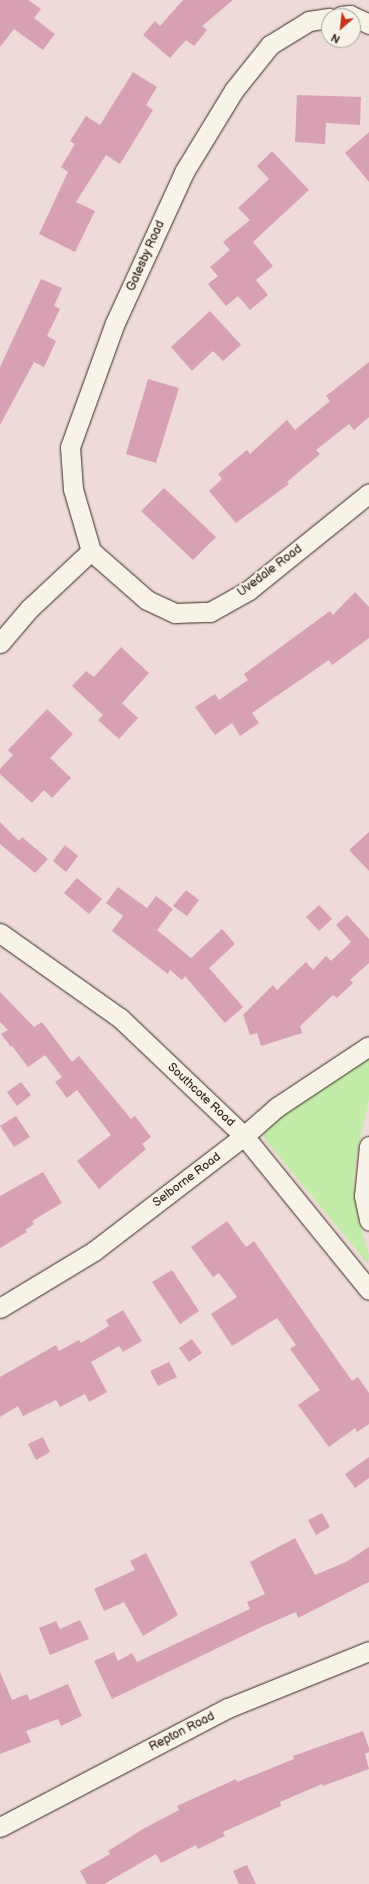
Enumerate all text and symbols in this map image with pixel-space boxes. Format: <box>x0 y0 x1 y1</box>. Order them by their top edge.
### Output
north arrow <box>321 8 361 48</box>
text: N <box>329 30 342 46</box>
street label: Gatesby Road <box>124 218 168 294</box>
street label: Uvedale Road <box>235 542 305 600</box>
street label: Southcote Road <box>164 1060 238 1130</box>
street label: Selborne Road <box>150 1150 224 1210</box>
street label: Repton Road <box>147 1709 217 1755</box>

